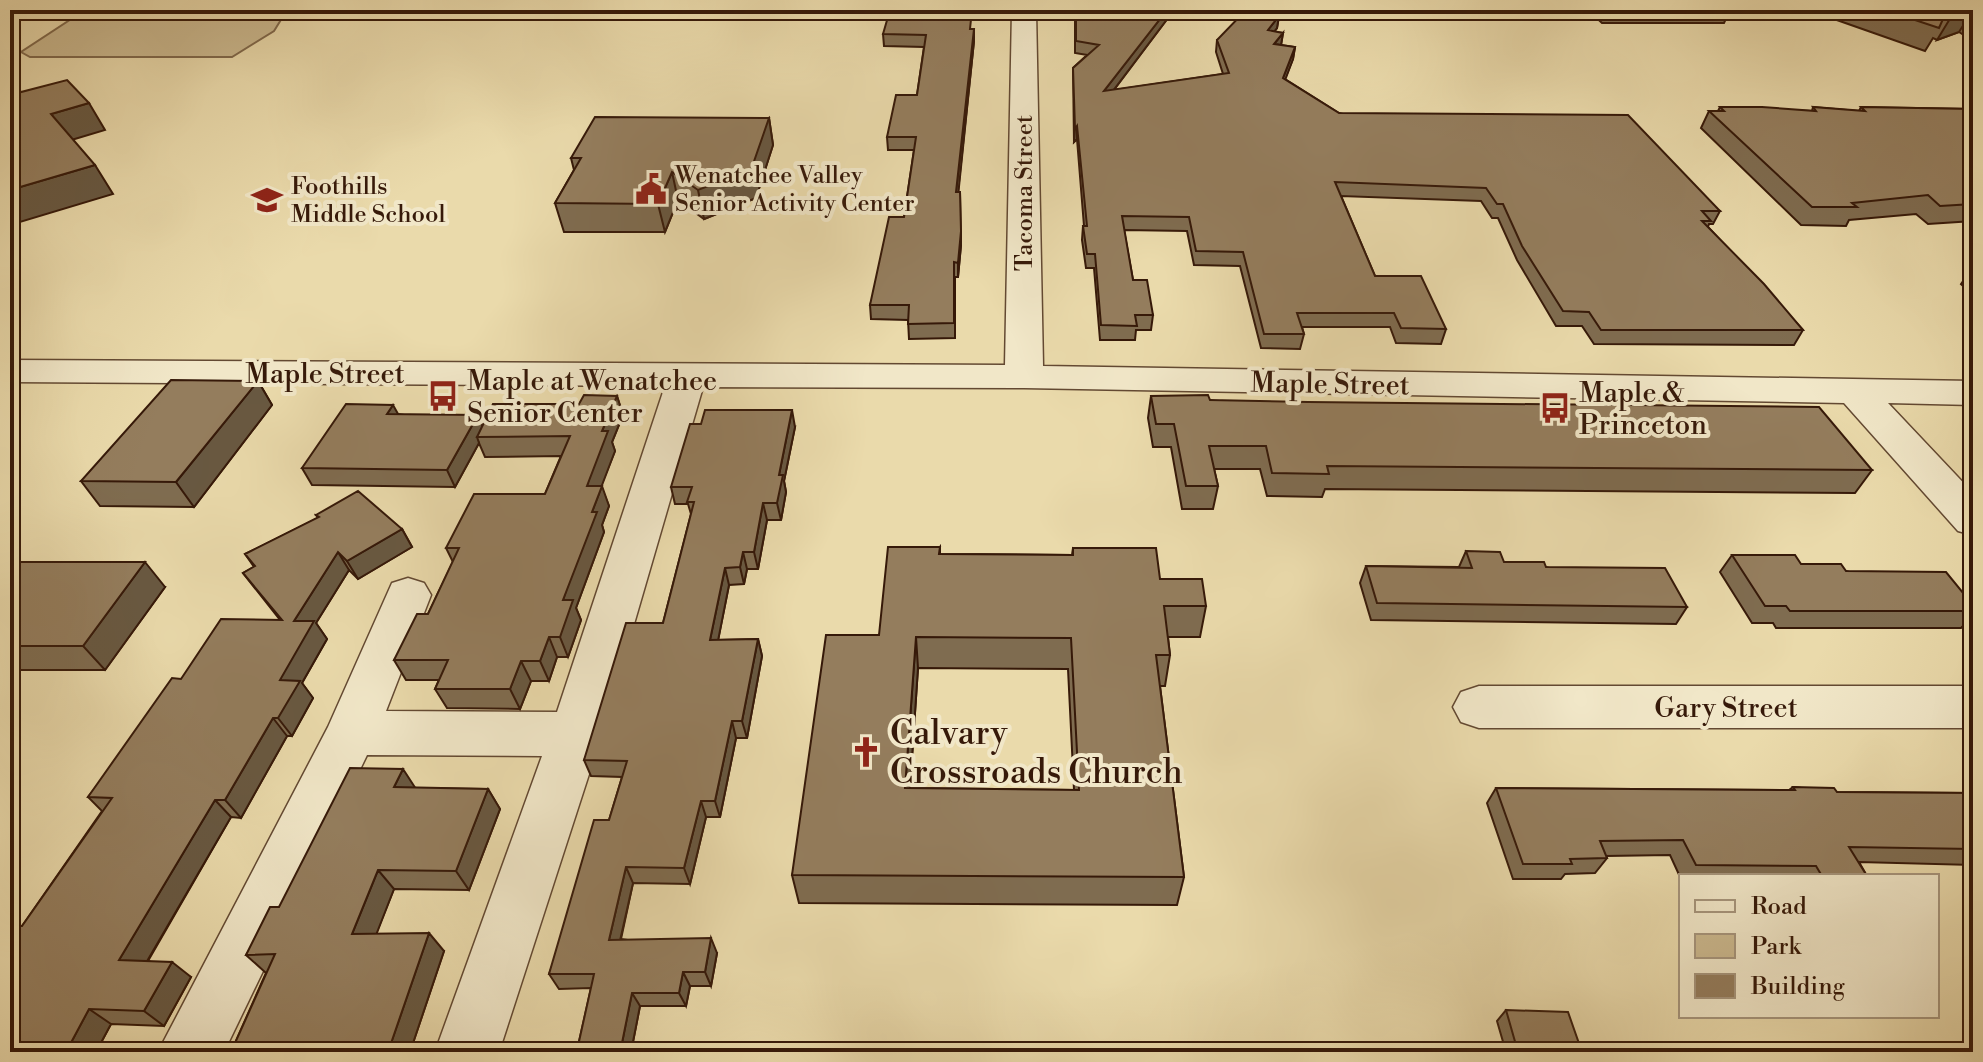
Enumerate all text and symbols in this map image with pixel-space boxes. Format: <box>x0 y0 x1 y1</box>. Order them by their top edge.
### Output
street label: Tacoma Street <box>1010 114 1040 271</box>
place label: Wenatchee Valley Senior Activity Center <box>674 161 915 219</box>
place label: Foothills Middle School <box>291 172 446 230</box>
public building icon: Wenatchee Valley Senior Activity Center <box>634 172 668 206</box>
school or university icon: Foothills Middle School <box>250 183 284 217</box>
street label: Maple Street <box>245 357 405 392</box>
place label: Maple at Wenatchee Senior Center <box>467 364 717 431</box>
street label: Maple Street <box>1250 366 1410 403</box>
place label: Maple & Princeton <box>1579 376 1707 443</box>
bus stop icon: Maple at Wenatchee Senior Center <box>426 379 460 413</box>
bus stop icon: Maple & Princeton <box>1538 391 1572 425</box>
street label: Gary Street <box>1654 691 1798 726</box>
place label: Calvary Crossroads Church <box>890 713 1183 794</box>
church icon: Calvary Crossroads Church <box>849 735 883 769</box>
legend <box>1679 874 1939 1018</box>
text: Road <box>1751 892 1807 922</box>
text: Park <box>1751 932 1802 962</box>
text: Building <box>1750 972 1845 1002</box>

